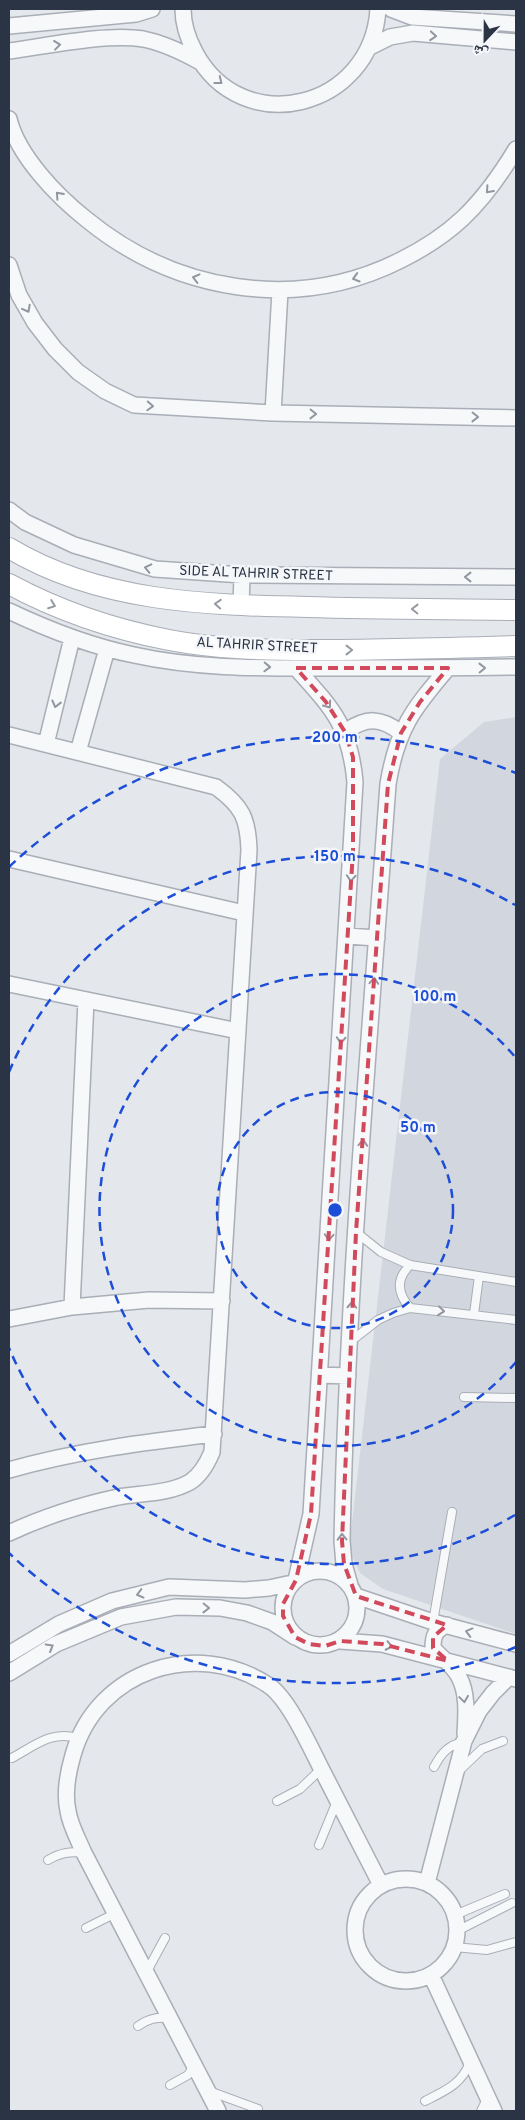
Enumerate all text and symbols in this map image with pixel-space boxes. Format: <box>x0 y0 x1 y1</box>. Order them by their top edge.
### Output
north arrow <box>460 15 510 65</box>
one-way arrow <box>430 30 438 41</box>
one-way arrow <box>53 40 61 51</box>
text: ش <box>470 40 491 61</box>
one-way arrow <box>213 76 222 85</box>
one-way arrow <box>486 184 495 193</box>
one-way arrow <box>56 191 65 200</box>
one-way arrow <box>192 273 201 284</box>
one-way arrow <box>352 273 361 283</box>
one-way arrow <box>21 304 31 313</box>
one-way arrow <box>147 400 155 411</box>
one-way arrow <box>309 408 317 419</box>
one-way arrow <box>472 412 479 422</box>
one-way arrow <box>143 563 152 574</box>
street label: SIDE AL TAHRIR STREET <box>179 563 333 585</box>
one-way arrow <box>463 572 471 582</box>
one-way arrow <box>213 599 221 610</box>
one-way arrow <box>48 600 56 610</box>
one-way arrow <box>411 604 418 614</box>
street label: AL TAHRIR STREET <box>196 634 318 658</box>
one-way arrow <box>346 645 353 655</box>
one-way arrow <box>264 662 271 672</box>
one-way arrow <box>478 663 486 673</box>
one-way arrow <box>322 699 331 708</box>
one-way arrow <box>51 700 62 709</box>
text: 200 m <box>312 729 358 748</box>
text: 150 m <box>314 848 356 867</box>
one-way arrow <box>345 874 356 882</box>
one-way arrow <box>369 977 380 985</box>
text: 100 m <box>414 988 456 1007</box>
one-way arrow <box>335 1036 346 1044</box>
text: 50 m <box>400 1119 436 1138</box>
one-way arrow <box>357 1139 368 1147</box>
centre of rings <box>326 1201 344 1219</box>
one-way arrow <box>323 1234 334 1242</box>
one-way arrow <box>347 1301 358 1309</box>
one-way arrow <box>437 1305 445 1316</box>
one-way arrow <box>337 1533 347 1541</box>
one-way arrow <box>136 1588 145 1599</box>
one-way arrow <box>202 1603 210 1613</box>
one-way arrow <box>466 1627 474 1637</box>
one-way arrow <box>384 1640 393 1650</box>
one-way arrow <box>45 1644 54 1654</box>
one-way arrow <box>459 1695 469 1703</box>

